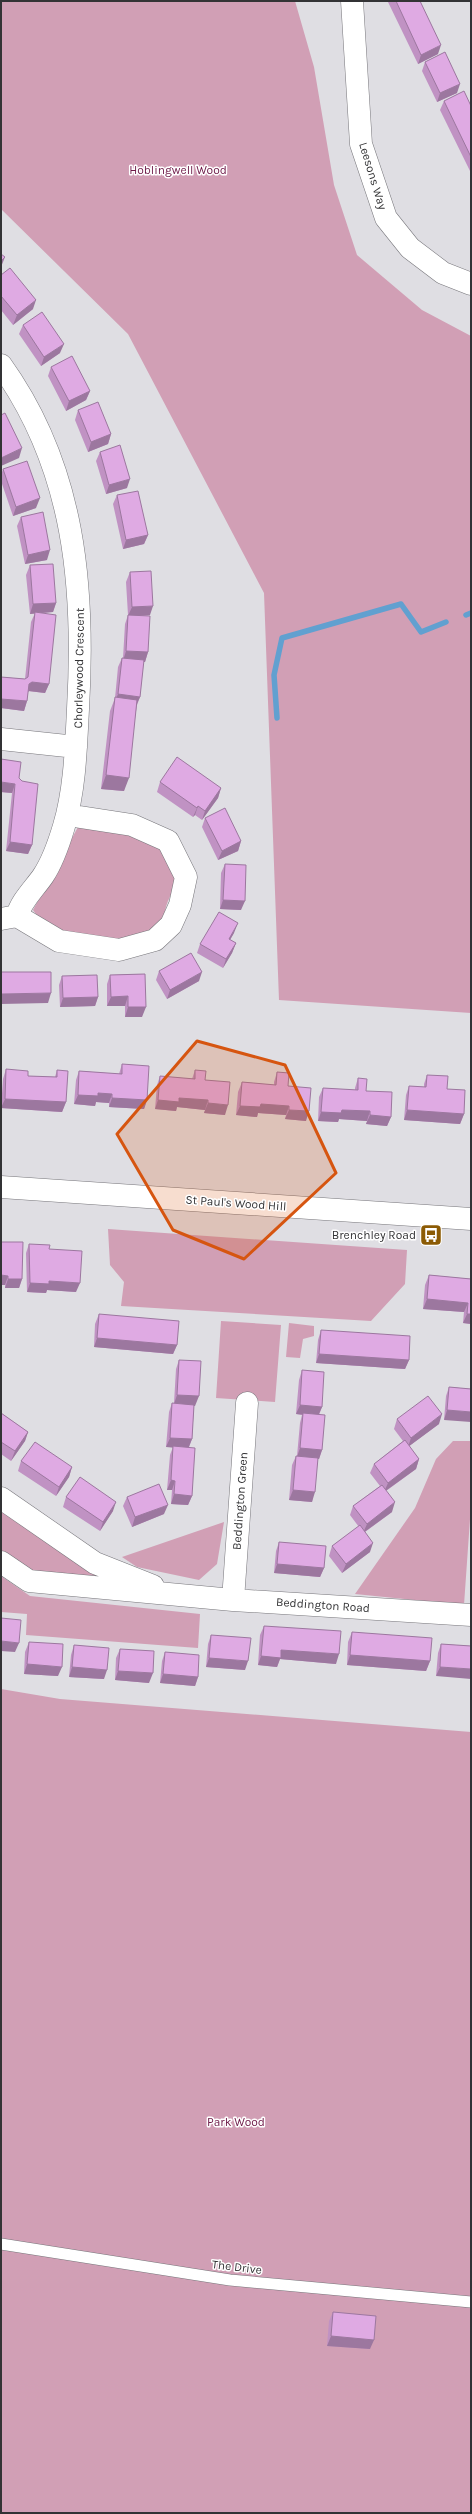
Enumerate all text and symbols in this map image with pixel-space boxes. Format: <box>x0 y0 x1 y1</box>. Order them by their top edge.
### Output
street label: Leesons Way <box>356 141 390 212</box>
park label: Hoblingwell Wood <box>129 163 227 177</box>
street label: Chorleywood Crescent <box>71 607 87 728</box>
street label: St Paul's Wood Hill <box>185 1192 287 1214</box>
bus stop icon: Brenchley Road <box>418 1222 444 1248</box>
place label: Brenchley Road <box>332 1228 416 1242</box>
street label: Beddington Green <box>230 1452 250 1550</box>
street label: Beddington Road <box>276 1595 370 1615</box>
park label: Park Wood <box>207 2115 265 2129</box>
street label: The Drive <box>211 2257 263 2277</box>

